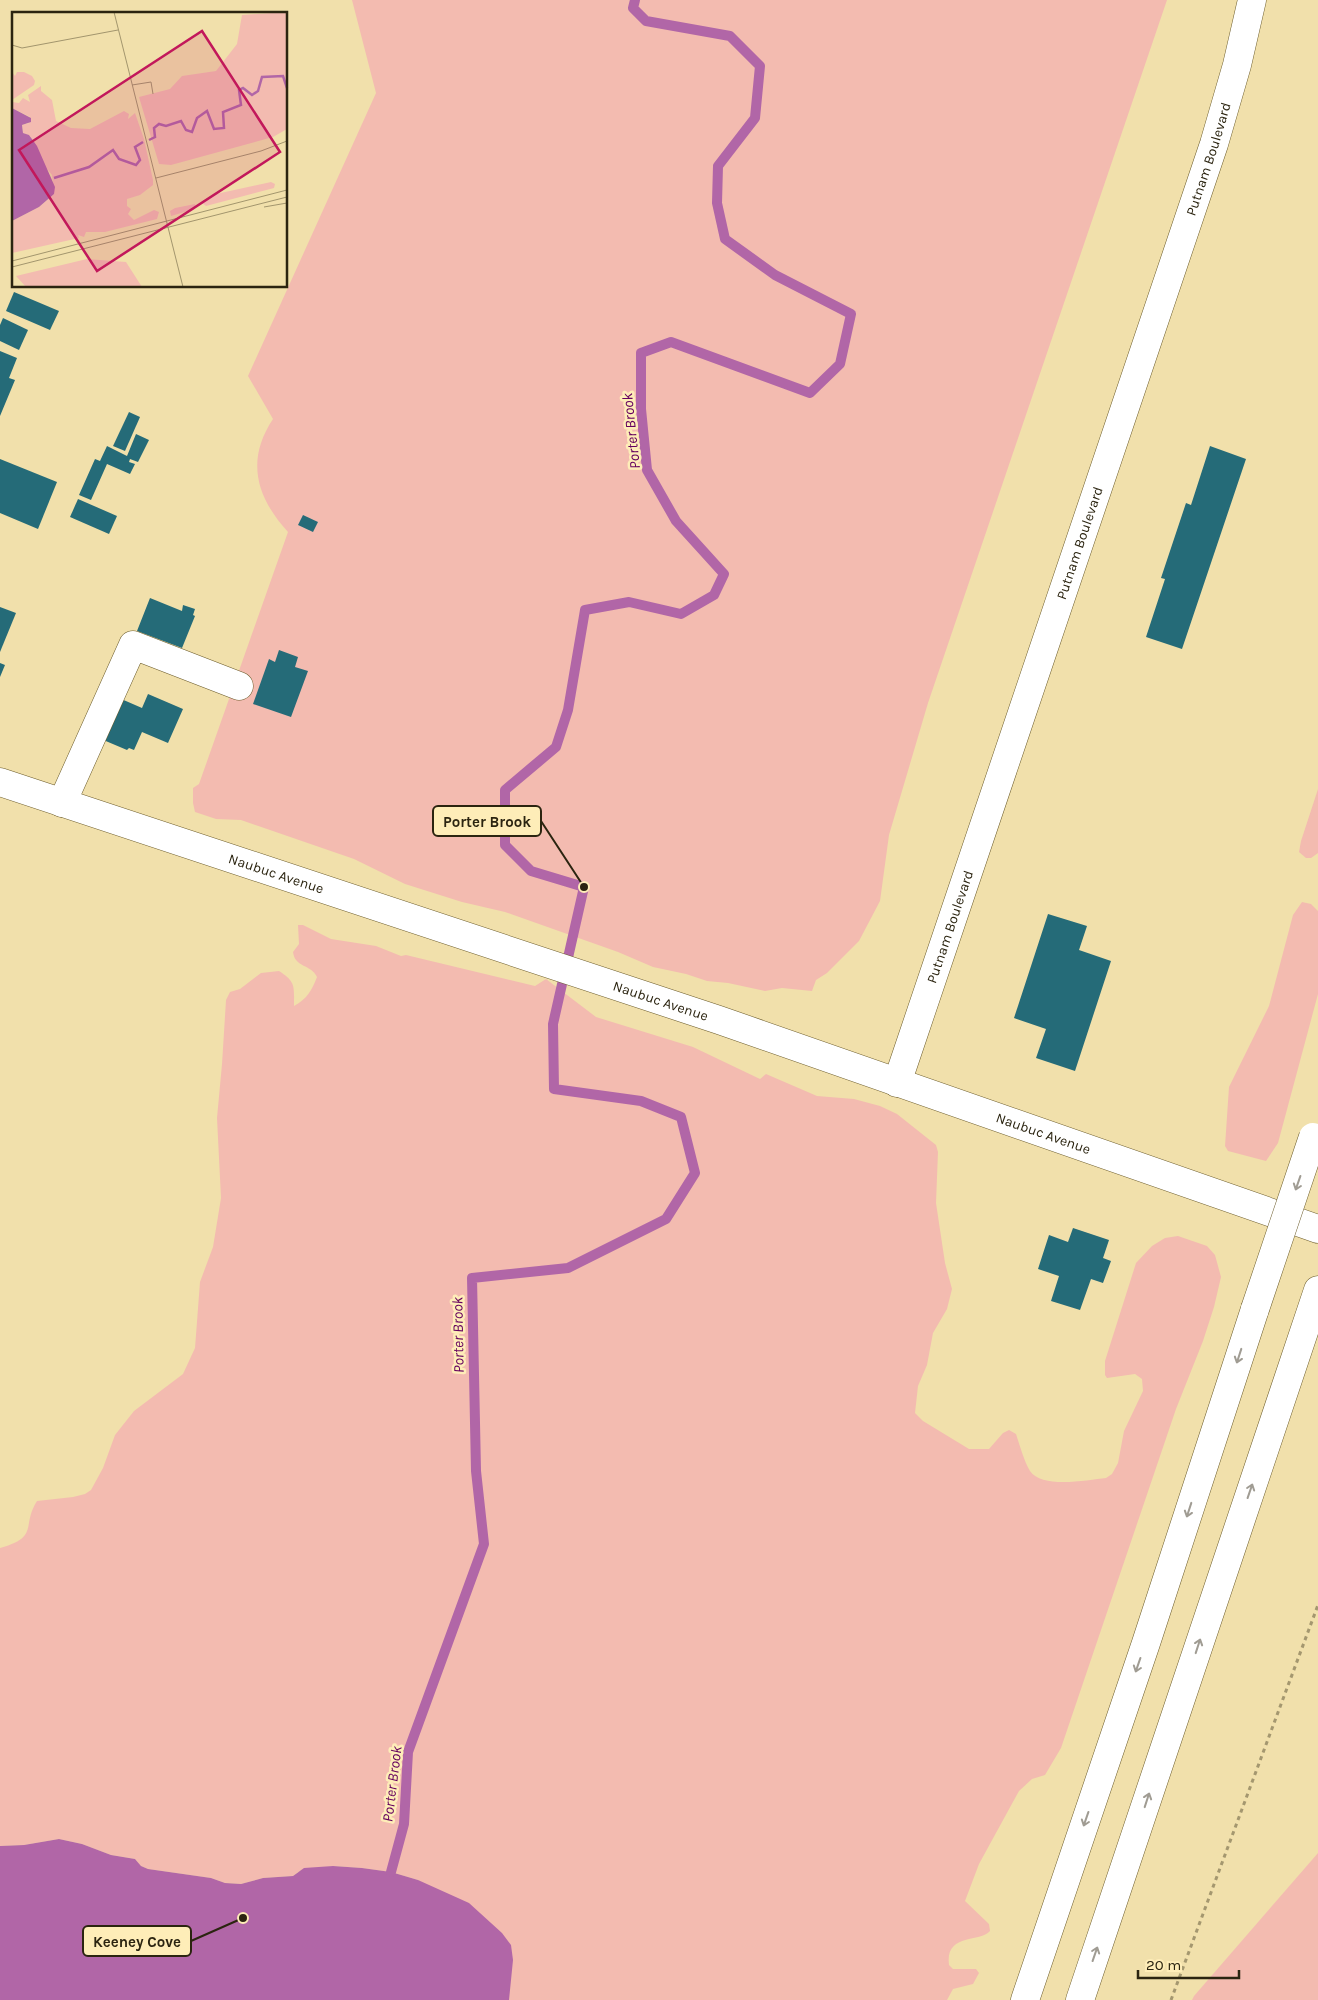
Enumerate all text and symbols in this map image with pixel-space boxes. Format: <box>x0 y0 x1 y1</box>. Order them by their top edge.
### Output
inset map <box>12 12 288 288</box>
street label: Putnam Boulevard <box>1182 100 1234 218</box>
water label: Porter Brook <box>618 392 644 470</box>
street label: Putnam Boulevard <box>1052 484 1106 602</box>
callout: Porter Brook <box>433 806 541 836</box>
text: Porter Brook <box>443 813 531 831</box>
street label: Naubuc Avenue <box>226 850 326 897</box>
street label: Putnam Boulevard <box>923 868 977 985</box>
street label: Naubuc Avenue <box>611 977 711 1024</box>
street label: Naubuc Avenue <box>994 1109 1093 1158</box>
one-way arrow <box>1293 1175 1302 1190</box>
water label: Porter Brook <box>448 1296 468 1373</box>
one-way arrow <box>1234 1347 1243 1363</box>
one-way arrow <box>1246 1484 1255 1500</box>
one-way arrow <box>1183 1502 1193 1518</box>
one-way arrow <box>1194 1638 1204 1654</box>
one-way arrow <box>1133 1656 1142 1672</box>
water label: Porter Brook <box>378 1745 406 1823</box>
one-way arrow <box>1143 1792 1152 1808</box>
one-way arrow <box>1081 1810 1091 1826</box>
callout: Keeney Cove <box>83 1926 191 1956</box>
text: Keeney Cove <box>93 1933 181 1951</box>
one-way arrow <box>1091 1947 1100 1962</box>
scale bar <box>1138 1948 1239 1980</box>
text: 20 m <box>1146 1956 1181 1974</box>

